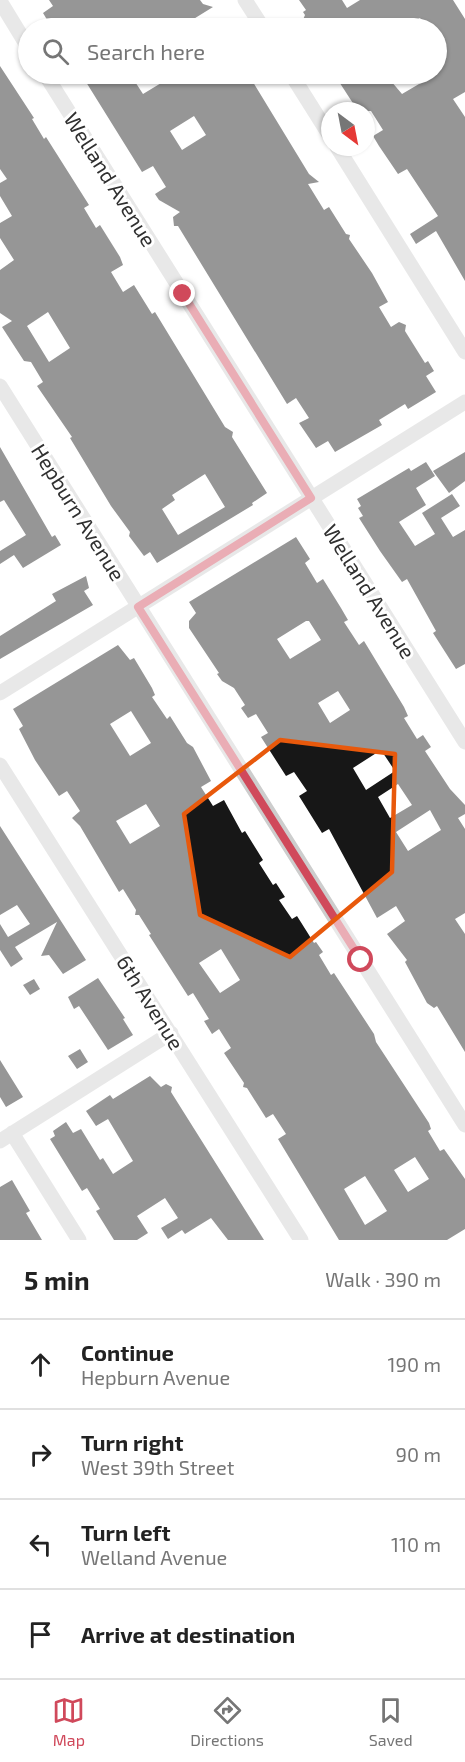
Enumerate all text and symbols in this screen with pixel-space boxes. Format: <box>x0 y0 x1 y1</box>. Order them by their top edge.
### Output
search box <box>18 18 447 84</box>
icon: search <box>39 35 72 68</box>
text: Search here <box>87 38 205 64</box>
north arrow <box>321 102 375 156</box>
street label: Welland Avenue <box>60 107 162 251</box>
route end <box>169 280 195 306</box>
street label: Hepburn Avenue <box>27 439 131 585</box>
street label: Welland Avenue <box>319 519 421 663</box>
route start <box>347 946 373 972</box>
street label: 6th Avenue <box>112 950 190 1054</box>
text: 5 min <box>24 1264 90 1295</box>
text: Walk · 390 m <box>325 1267 441 1291</box>
text: Continue <box>81 1339 174 1365</box>
icon: ahead <box>24 1348 57 1381</box>
text: 190 m <box>388 1352 441 1376</box>
text: Hepburn Avenue <box>81 1365 230 1389</box>
text: Turn right <box>81 1429 183 1455</box>
icon: right <box>24 1438 57 1471</box>
text: 90 m <box>396 1442 441 1466</box>
text: West 39th Street <box>81 1455 234 1479</box>
text: Turn left <box>81 1519 170 1545</box>
icon: left <box>24 1528 57 1561</box>
text: 110 m <box>391 1532 441 1556</box>
text: Welland Avenue <box>81 1545 227 1569</box>
icon: arrive <box>24 1618 57 1651</box>
text: Arrive at destination <box>81 1621 295 1647</box>
tab: Map <box>52 1694 85 1749</box>
tab: Directions <box>190 1694 264 1749</box>
tab: Saved <box>369 1694 413 1749</box>

